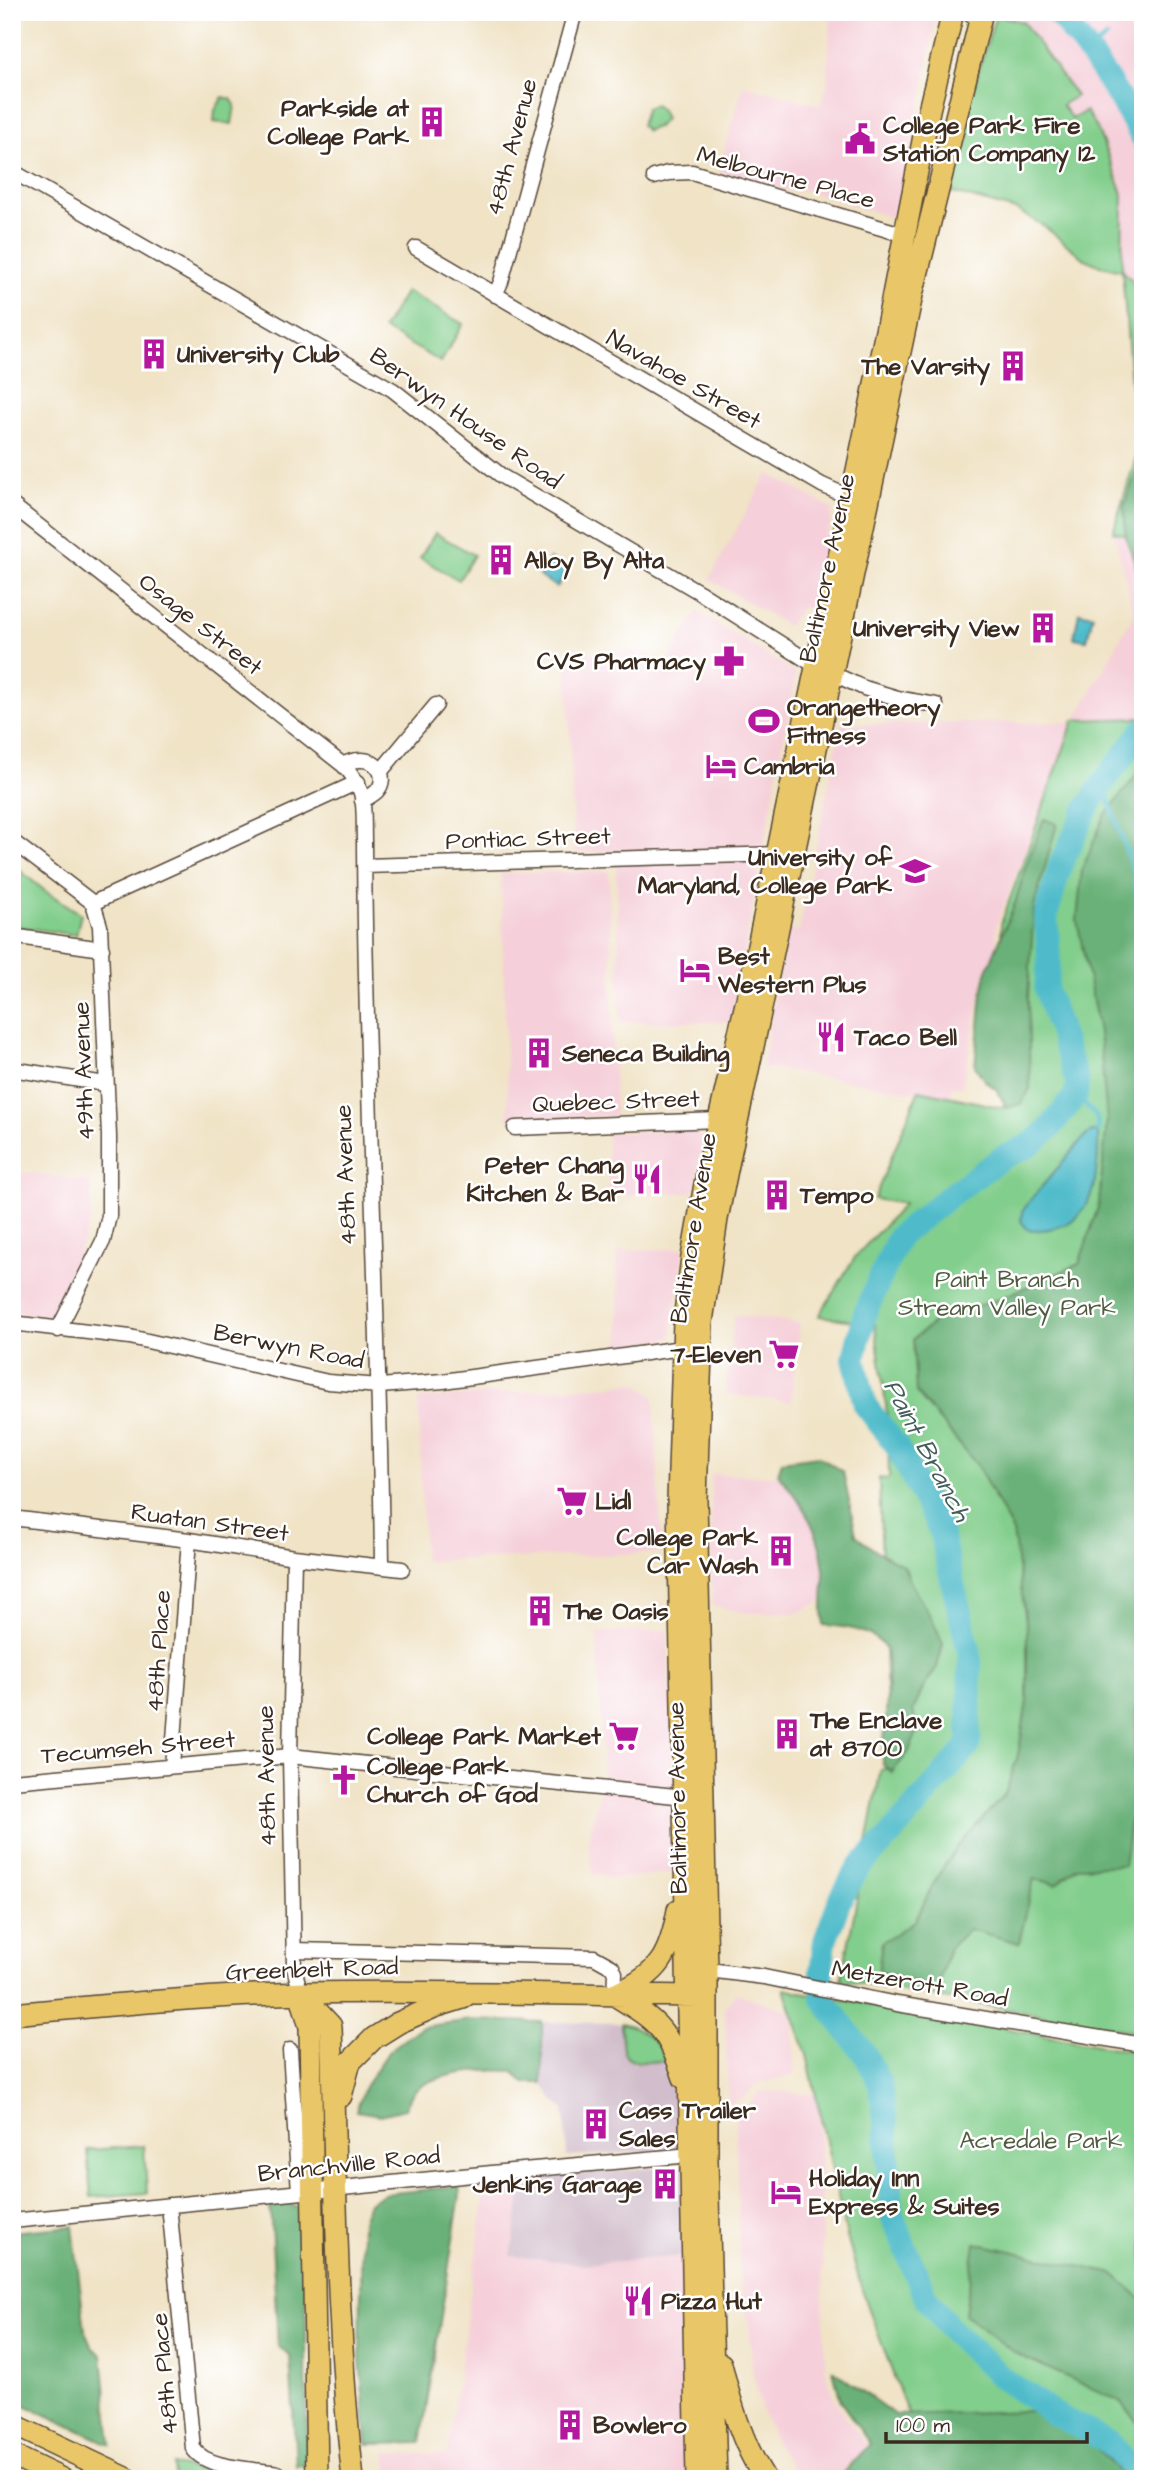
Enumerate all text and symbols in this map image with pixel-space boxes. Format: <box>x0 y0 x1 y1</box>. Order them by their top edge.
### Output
street label: 48th Avenue <box>477 75 547 220</box>
place label: Parkside at College Park <box>268 92 409 155</box>
building icon: Parkside at College Park <box>415 105 449 139</box>
place label: College Park Fire Station Company 12 <box>882 109 1095 173</box>
public building icon: College Park Fire Station Company 12 <box>843 122 877 156</box>
street label: Melbourne Place <box>693 138 879 218</box>
street label: Navahoe Street <box>600 322 768 438</box>
building icon: University Club <box>137 337 171 371</box>
place label: University Club <box>177 338 340 374</box>
street label: Berwyn House Road <box>362 340 568 499</box>
building icon: The Varsity <box>996 349 1030 383</box>
place label: The Varsity <box>861 350 991 386</box>
street label: Baltimore Avenue <box>791 471 865 666</box>
building icon: Alloy By Alta <box>484 543 518 577</box>
place label: Alloy By Alta <box>524 544 665 580</box>
street label: Osage Street <box>130 565 270 685</box>
building icon: University View <box>1026 611 1060 645</box>
place label: University View <box>853 612 1020 648</box>
pharmacy icon: CVS Pharmacy <box>712 644 746 678</box>
place label: CVS Pharmacy <box>537 645 707 681</box>
place label: Orangetheory Fitness <box>787 691 941 753</box>
sports icon: Orangetheory Fitness <box>747 704 781 738</box>
hotel icon: Cambria <box>704 749 738 783</box>
place label: Cambria <box>744 750 835 784</box>
street label: Pontiac Street <box>445 819 611 859</box>
place label: University of Maryland, College Park <box>638 841 893 905</box>
school or university icon: University of Maryland, College Park <box>898 854 932 888</box>
place label: Best Western Plus <box>717 940 866 1002</box>
hotel icon: Best Western Plus <box>678 953 712 987</box>
street label: 49th Avenue <box>65 1001 103 1141</box>
restaurant icon: Taco Bell <box>814 1020 848 1054</box>
place label: Taco Bell <box>853 1021 957 1055</box>
building icon: Seneca Building <box>522 1036 556 1070</box>
place label: Seneca Building <box>561 1037 730 1072</box>
street label: Quebec Street <box>532 1082 701 1122</box>
street label: 48th Avenue <box>327 1104 365 1246</box>
street label: Baltimore Avenue <box>662 1130 726 1326</box>
place label: Peter Chang Kitchen & Bar <box>466 1149 625 1211</box>
restaurant icon: Peter Chang Kitchen & Bar <box>630 1162 664 1196</box>
building icon: Tempo <box>760 1178 794 1212</box>
place label: Tempo <box>799 1179 874 1213</box>
park label: Paint Branch Stream Valley Park <box>898 1263 1116 1326</box>
street label: Berwyn Road <box>210 1316 367 1379</box>
supermarket icon: 7-Eleven <box>767 1337 801 1371</box>
place label: 7-Eleven <box>669 1338 761 1372</box>
water label: Paint Branch <box>875 1373 980 1529</box>
supermarket icon: Lidl <box>555 1484 589 1518</box>
place label: Lidl <box>595 1485 632 1519</box>
street label: Ruatan Street <box>129 1495 291 1551</box>
place label: College Park Car Wash <box>617 1521 759 1583</box>
building icon: College Park Car Wash <box>764 1534 798 1568</box>
street label: 48th Place <box>138 1589 180 1713</box>
building icon: The Oasis <box>523 1594 557 1628</box>
place label: The Oasis <box>562 1595 668 1629</box>
street label: Baltimore Avenue <box>659 1701 697 1894</box>
place label: The Enclave at 8700 <box>809 1704 942 1766</box>
street label: 48th Avenue <box>249 1705 285 1847</box>
building icon: The Enclave at 8700 <box>770 1717 804 1751</box>
supermarket icon: College Park Market <box>607 1719 641 1753</box>
place label: College Park Market <box>367 1720 601 1755</box>
street label: Tecumseh Street <box>40 1723 237 1773</box>
place label: College Park Church of God <box>367 1750 538 1812</box>
church icon: College Park Church of God <box>327 1763 361 1797</box>
street label: Greenbelt Road <box>225 1950 399 1990</box>
street label: Metzerott Road <box>829 1952 1011 2016</box>
place label: Cass Trailer Sales <box>618 2094 757 2156</box>
building icon: Cass Trailer Sales <box>579 2107 613 2141</box>
park label: Acredale Park <box>959 2124 1123 2158</box>
street label: Branchville Road <box>256 2139 442 2191</box>
place label: Holiday Inn Express & Suites <box>809 2162 999 2224</box>
building icon: Jenkins Garage <box>648 2167 682 2201</box>
place label: Jenkins Garage <box>472 2168 642 2203</box>
hotel icon: Holiday Inn Express & Suites <box>769 2175 803 2209</box>
restaurant icon: Pizza Hut <box>621 2284 655 2318</box>
place label: Pizza Hut <box>661 2285 762 2319</box>
street label: 48th Place <box>143 2311 187 2436</box>
scale bar <box>886 2400 1087 2444</box>
building icon: Bowlero <box>553 2408 587 2442</box>
place label: Bowlero <box>593 2409 687 2443</box>
text: 100 m <box>896 2411 951 2440</box>

